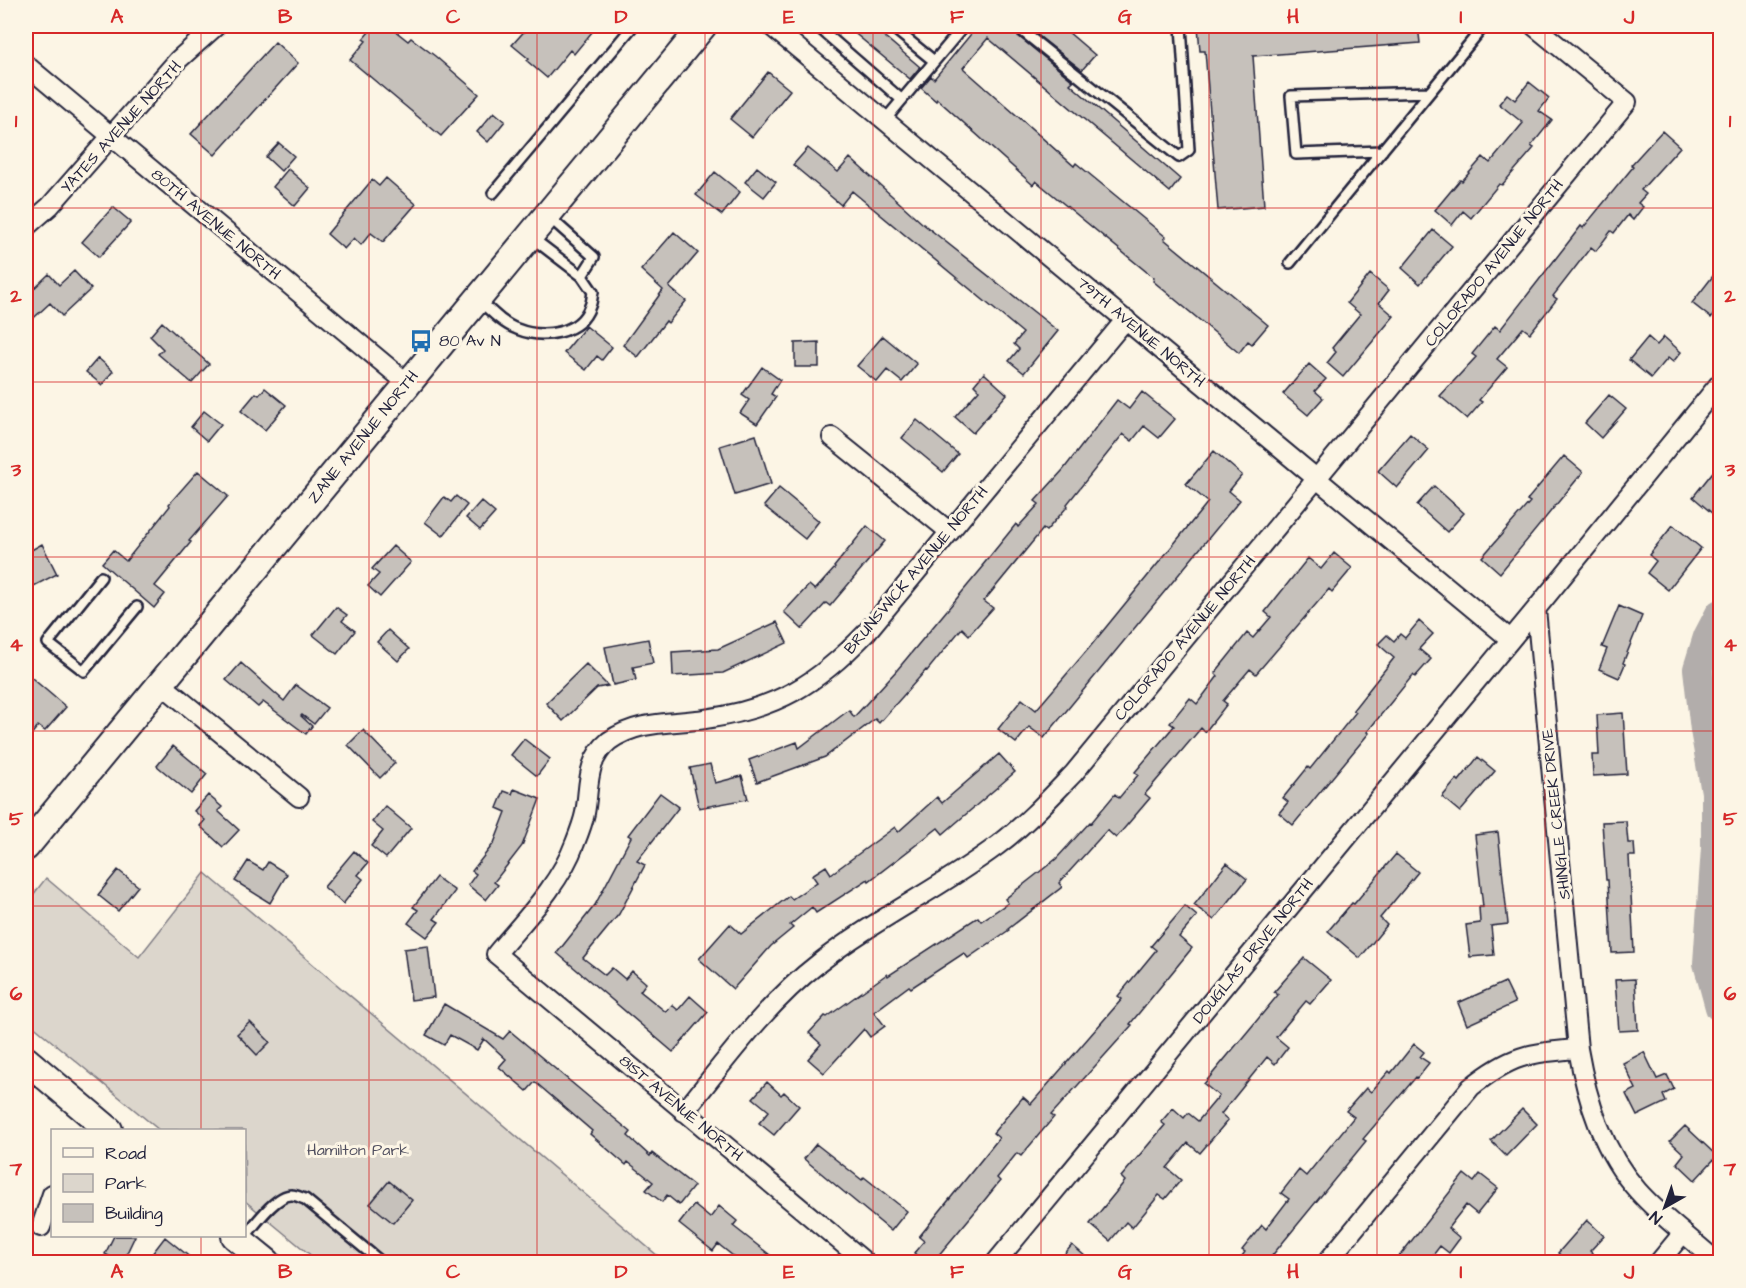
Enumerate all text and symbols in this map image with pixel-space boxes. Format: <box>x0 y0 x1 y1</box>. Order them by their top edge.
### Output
text: A <box>111 3 124 31</box>
text: B <box>278 3 293 31</box>
text: C <box>446 3 461 31</box>
text: D <box>615 3 628 31</box>
text: E <box>783 3 795 31</box>
text: F <box>950 3 965 31</box>
text: G <box>1118 3 1132 31</box>
text: H <box>1287 3 1299 31</box>
text: I <box>1459 3 1463 31</box>
text: J <box>1623 3 1635 31</box>
street label: YATES AVENUE NORTH <box>55 56 187 198</box>
text: 1 <box>15 107 18 135</box>
text: 1 <box>1729 107 1732 135</box>
street label: 80TH AVENUE NORTH <box>147 163 286 285</box>
street label: COLORADO AVENUE NORTH <box>1420 174 1569 351</box>
street label: 79TH AVENUE NORTH <box>1072 272 1210 393</box>
text: 2 <box>9 282 22 310</box>
text: 2 <box>1723 282 1736 310</box>
bus stop icon: 80 Av N <box>408 328 434 354</box>
place label: 80 Av N <box>439 330 501 352</box>
street label: ZANE AVENUE NORTH <box>302 366 424 508</box>
text: 3 <box>10 456 22 484</box>
text: 3 <box>1724 456 1736 484</box>
street label: BRUNSWICK AVENUE NORTH <box>839 481 993 659</box>
street label: COLORADO AVENUE NORTH <box>1109 550 1261 725</box>
text: 4 <box>9 631 23 659</box>
text: 4 <box>1723 631 1737 659</box>
street label: SHINGLE CREEK DRIVE <box>1536 727 1576 901</box>
text: 5 <box>9 805 24 833</box>
text: 5 <box>1723 805 1738 833</box>
street label: DOUGLAS DRIVE NORTH <box>1187 873 1319 1028</box>
text: 6 <box>10 980 23 1008</box>
text: 6 <box>1724 980 1737 1008</box>
street label: 81ST AVENUE NORTH <box>614 1050 748 1167</box>
legend <box>51 1129 246 1237</box>
park label: Hamilton Park <box>307 1139 409 1161</box>
text: Road <box>105 1141 146 1166</box>
text: 7 <box>9 1155 23 1183</box>
text: 7 <box>1723 1155 1737 1183</box>
text: Park <box>105 1171 147 1196</box>
north arrow <box>1635 1177 1695 1237</box>
text: Building <box>105 1201 163 1227</box>
text: N <box>1645 1206 1667 1229</box>
text: A <box>111 1258 124 1286</box>
text: B <box>278 1258 293 1286</box>
text: C <box>446 1258 461 1286</box>
text: D <box>615 1258 628 1286</box>
text: E <box>783 1258 795 1286</box>
text: F <box>950 1258 965 1286</box>
text: G <box>1118 1258 1132 1286</box>
text: H <box>1287 1258 1299 1286</box>
text: I <box>1459 1258 1463 1286</box>
text: J <box>1623 1258 1635 1286</box>

